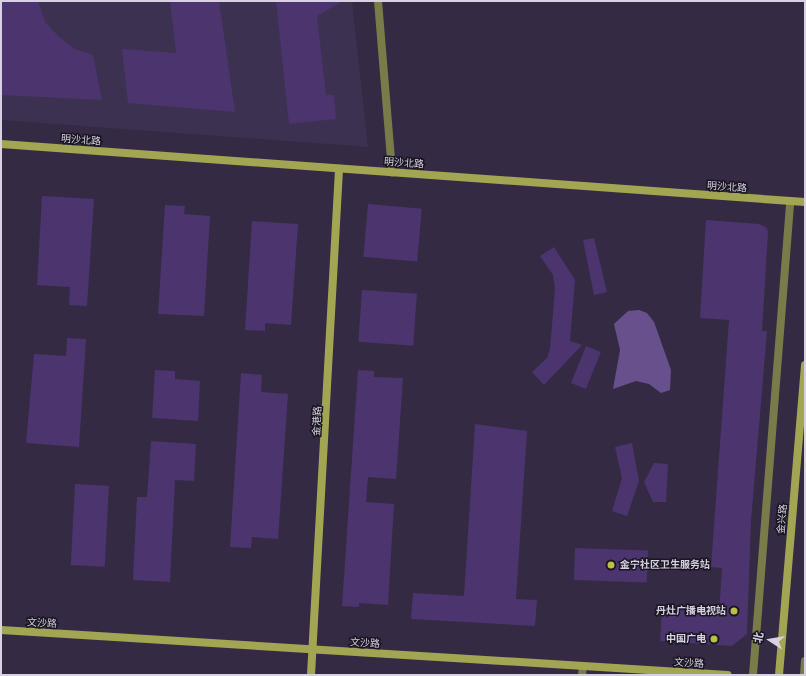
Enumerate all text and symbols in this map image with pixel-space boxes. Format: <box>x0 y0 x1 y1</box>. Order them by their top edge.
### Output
street label: 明沙北路 <box>61 133 101 147</box>
street label: 明沙北路 <box>384 156 424 170</box>
street label: 明沙北路 <box>707 180 747 194</box>
street label: 金港路 <box>310 406 324 436</box>
street label: 金兴路 <box>775 504 789 534</box>
marker: 金宁社区卫生服务站 <box>605 559 617 571</box>
place label: 金宁社区卫生服务站 <box>620 559 710 571</box>
place label: 丹灶广播电视站 <box>656 605 726 617</box>
marker: 丹灶广播电视站 <box>729 606 739 616</box>
street label: 文沙路 <box>27 616 57 630</box>
north arrow <box>750 620 790 660</box>
text: 北 <box>749 630 766 644</box>
place label: 中国广电 <box>666 633 706 645</box>
marker: 中国广电 <box>709 634 719 644</box>
street label: 文沙路 <box>350 636 380 650</box>
street label: 文沙路 <box>674 656 704 670</box>

